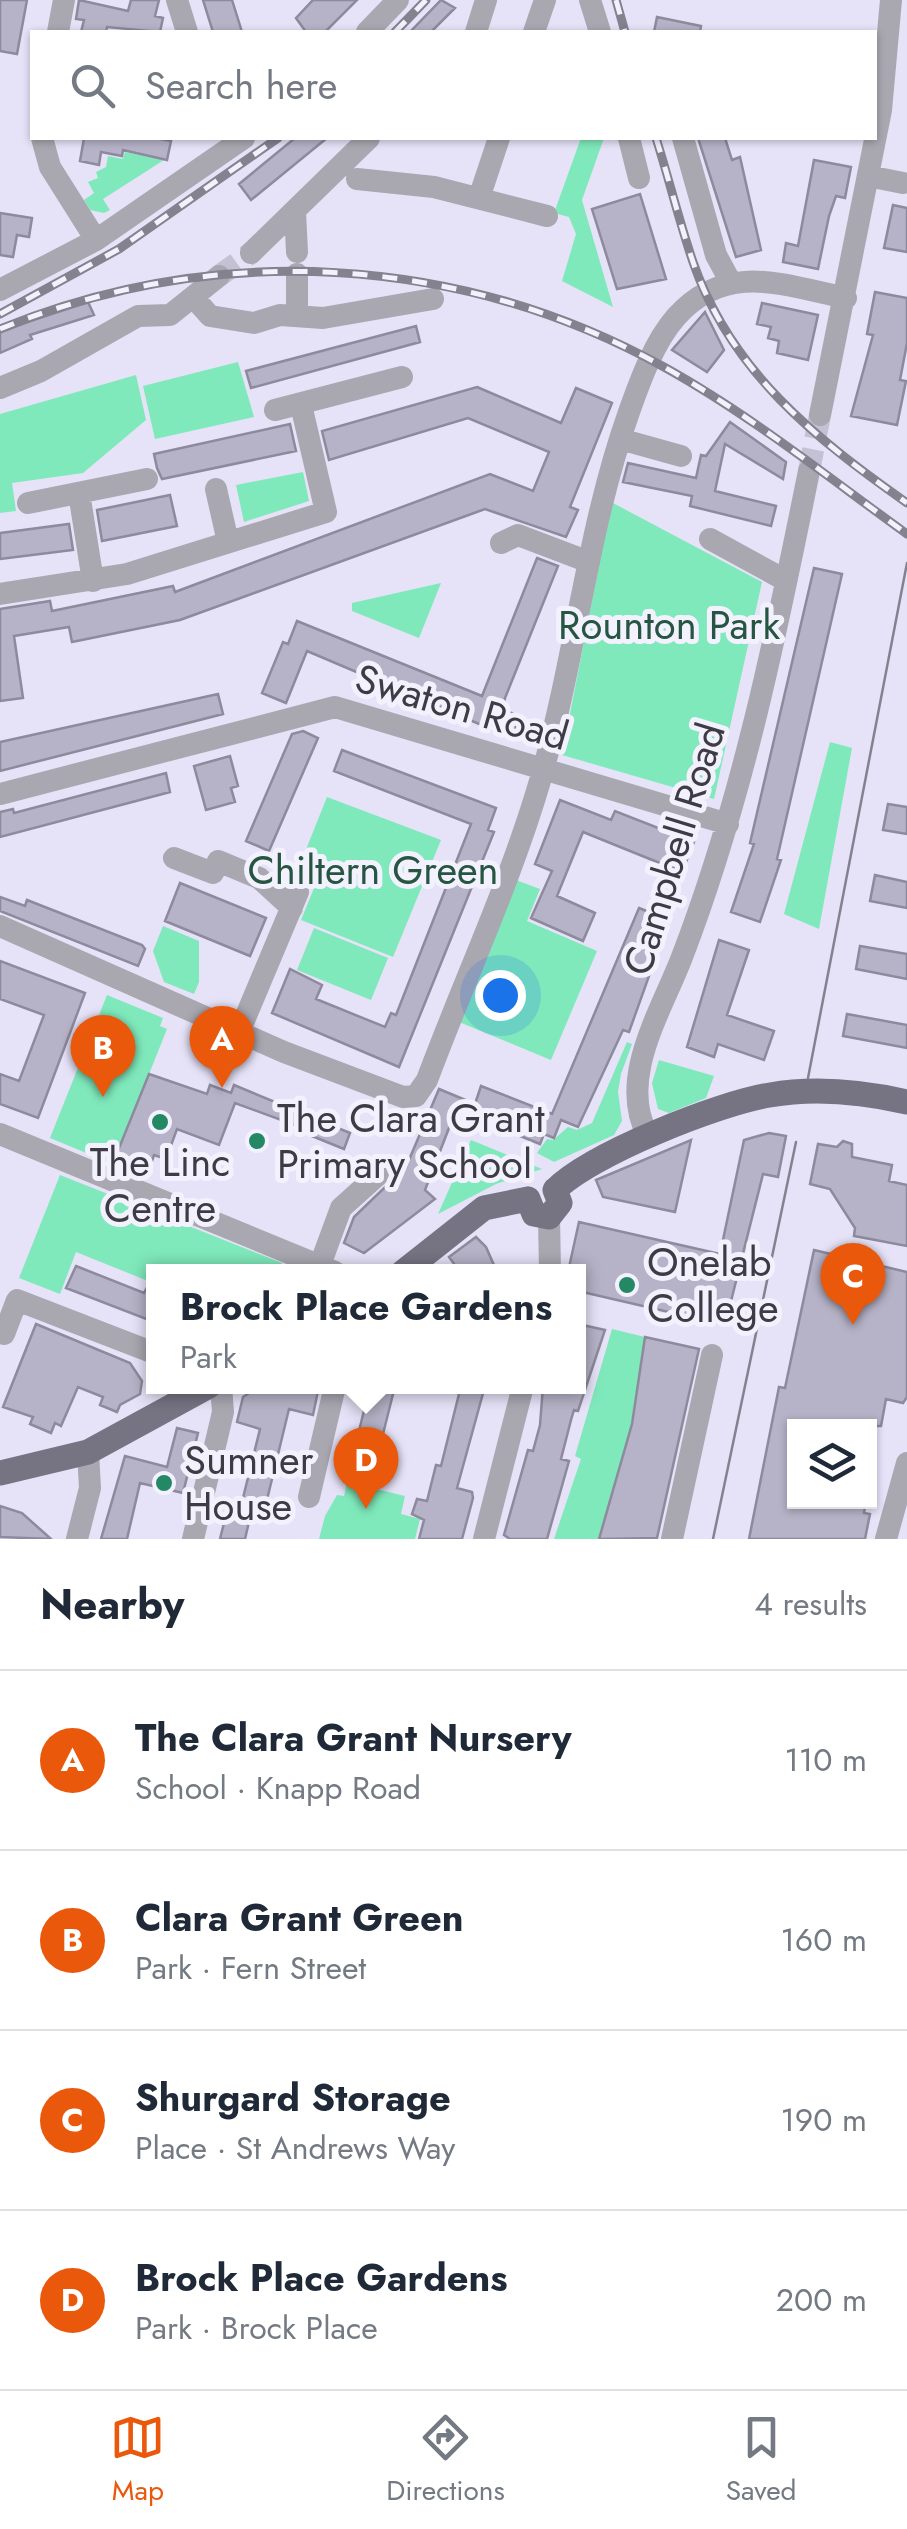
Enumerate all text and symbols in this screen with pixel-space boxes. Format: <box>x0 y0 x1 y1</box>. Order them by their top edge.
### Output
search box <box>30 30 877 140</box>
icon: search <box>65 58 120 113</box>
text: Search here <box>145 58 337 113</box>
park label: Rounton Park <box>558 596 780 654</box>
street label: Swaton Road <box>349 649 575 765</box>
street label: Campbell Road <box>608 716 740 982</box>
park label: Chiltern Green <box>247 841 499 899</box>
your location <box>475 970 526 1021</box>
pin: A <box>190 1006 254 1088</box>
pin: B <box>70 1014 136 1097</box>
place label: The Clara Grant Primary School <box>277 1089 545 1193</box>
marker: The Linc Centre <box>149 1111 171 1133</box>
marker: The Clara Grant Primary School <box>246 1130 268 1152</box>
place label: The Linc Centre <box>90 1133 230 1237</box>
place label: Onelab College <box>647 1233 779 1337</box>
pin: C <box>820 1242 886 1325</box>
popup <box>146 1264 586 1394</box>
marker: Onelab College <box>616 1274 638 1296</box>
text: Brock Place Gardens <box>180 1279 552 1334</box>
text: Park <box>180 1334 237 1380</box>
map controls <box>787 1419 877 1509</box>
button: layers <box>787 1419 877 1509</box>
pin: D <box>334 1426 398 1509</box>
place label: Sumner House <box>184 1431 314 1535</box>
marker: Sumner House <box>153 1472 175 1494</box>
text: Nearby <box>40 1574 184 1635</box>
text: 4 results <box>754 1581 867 1627</box>
text: The Clara Grant Nursery <box>135 1710 572 1765</box>
text: A <box>61 1737 84 1783</box>
text: 110 m <box>784 1737 867 1783</box>
text: School · Knapp Road <box>135 1765 421 1811</box>
text: Clara Grant Green <box>135 1890 464 1945</box>
text: B <box>62 1917 83 1963</box>
text: 160 m <box>780 1917 867 1963</box>
text: Park · Fern Street <box>135 1945 366 1991</box>
text: Shurgard Storage <box>135 2070 451 2125</box>
text: C <box>61 2097 84 2143</box>
text: 190 m <box>780 2097 867 2143</box>
text: Place · St Andrews Way <box>135 2125 455 2171</box>
text: Brock Place Gardens <box>135 2250 508 2305</box>
text: D <box>61 2277 84 2323</box>
text: 200 m <box>776 2277 867 2323</box>
text: Park · Brock Place <box>135 2305 378 2351</box>
tab: Map <box>110 2410 165 2511</box>
tab: Directions <box>386 2410 505 2511</box>
tab: Saved <box>726 2410 797 2511</box>

